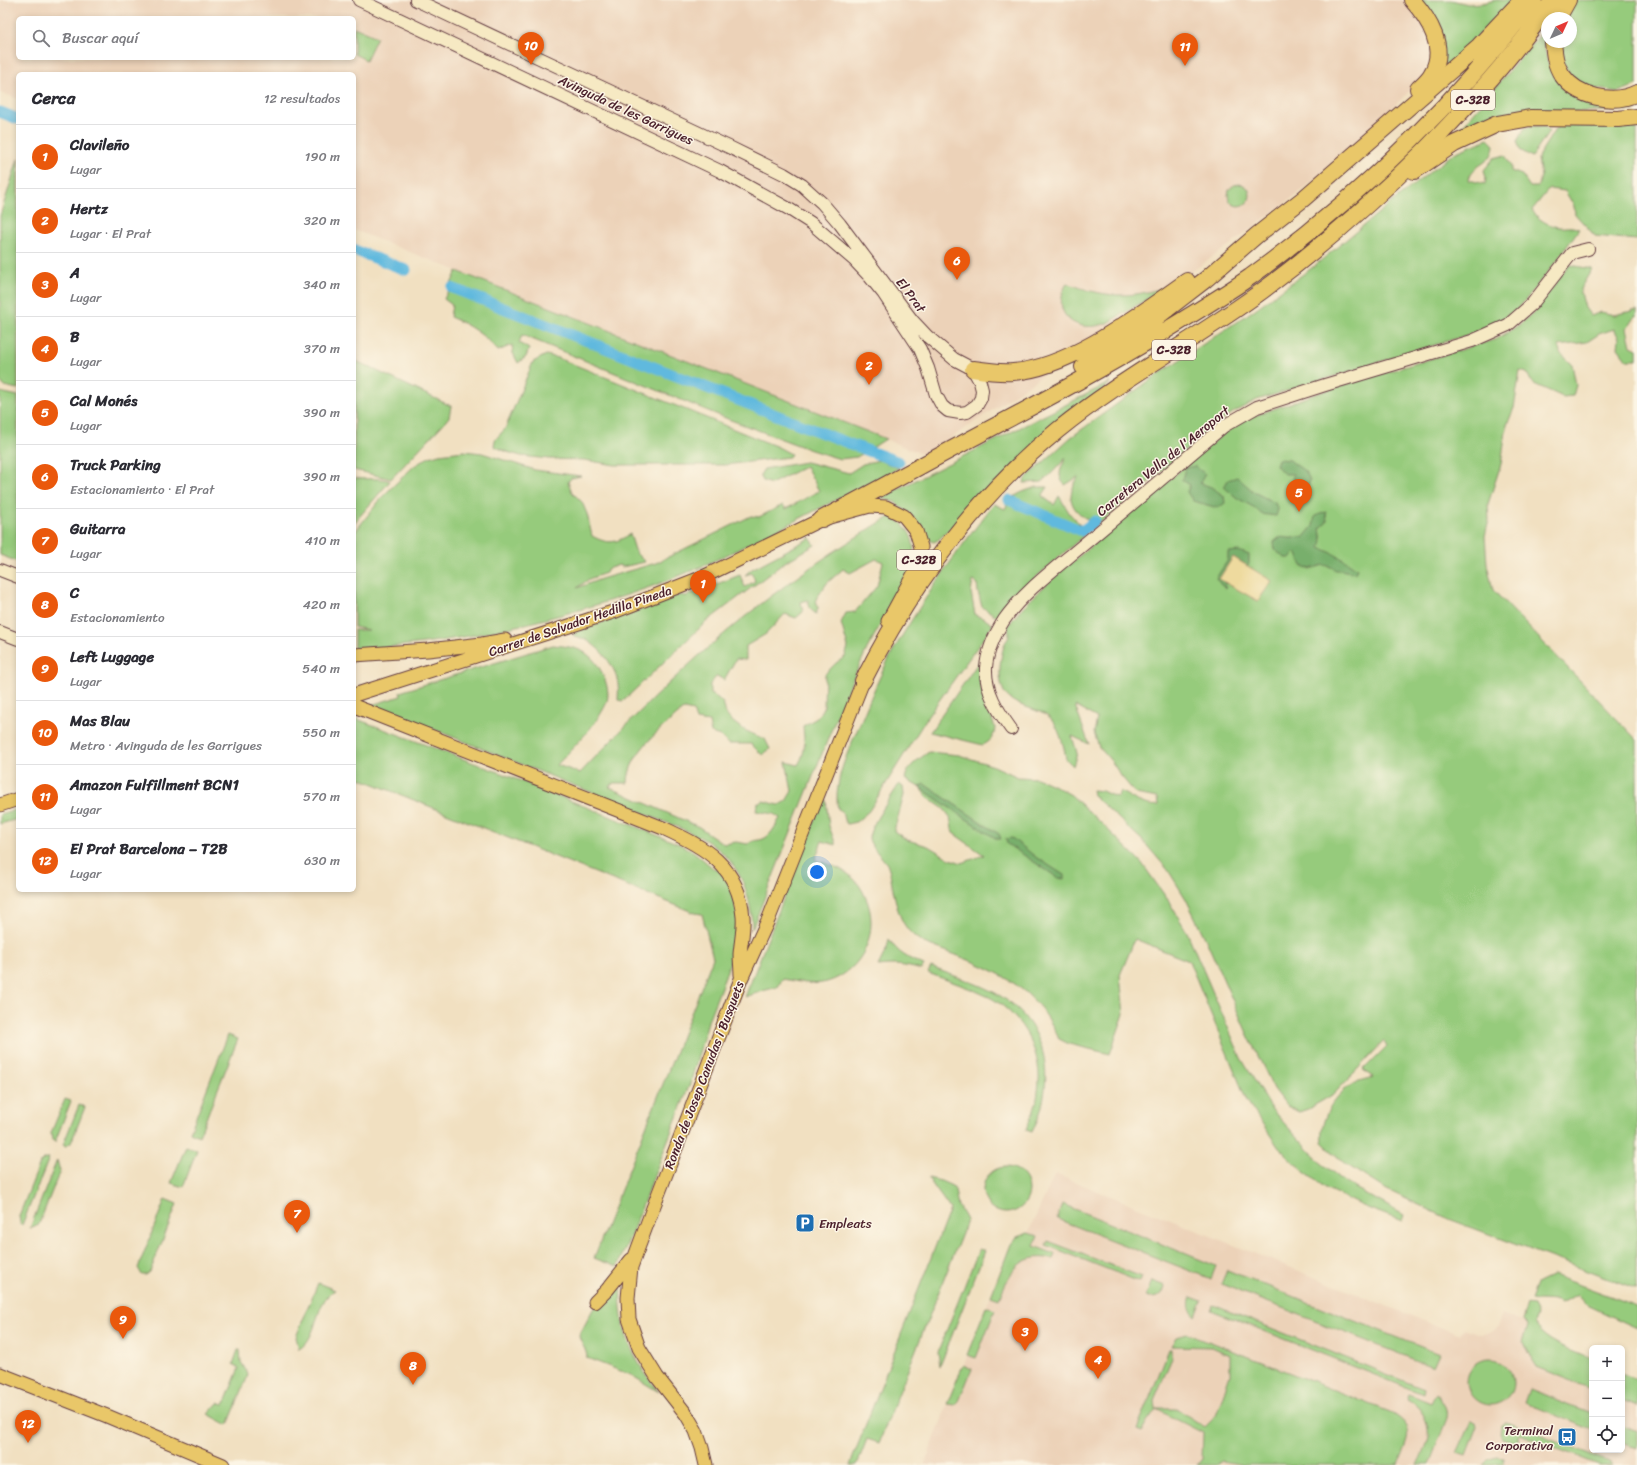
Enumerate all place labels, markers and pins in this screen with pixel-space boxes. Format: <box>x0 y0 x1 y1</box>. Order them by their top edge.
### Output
pin: 10 <box>518 32 544 65</box>
pin: 11 <box>1172 33 1198 66</box>
pin: 6 <box>944 247 970 280</box>
pin: 2 <box>856 352 882 385</box>
pin: 5 <box>1286 479 1312 512</box>
pin: 1 <box>690 570 716 603</box>
pin: 7 <box>284 1200 310 1233</box>
parking icon: Empleats <box>794 1212 816 1234</box>
place label: Empleats <box>819 1212 872 1235</box>
pin: 9 <box>110 1306 136 1339</box>
pin: 3 <box>1012 1318 1038 1351</box>
pin: 4 <box>1085 1346 1111 1379</box>
pin: 8 <box>400 1352 426 1385</box>
pin: 12 <box>15 1410 41 1443</box>
place label: Terminal Corporativa <box>1486 1419 1553 1457</box>
bus stop icon: Terminal Corporativa <box>1556 1426 1578 1448</box>

